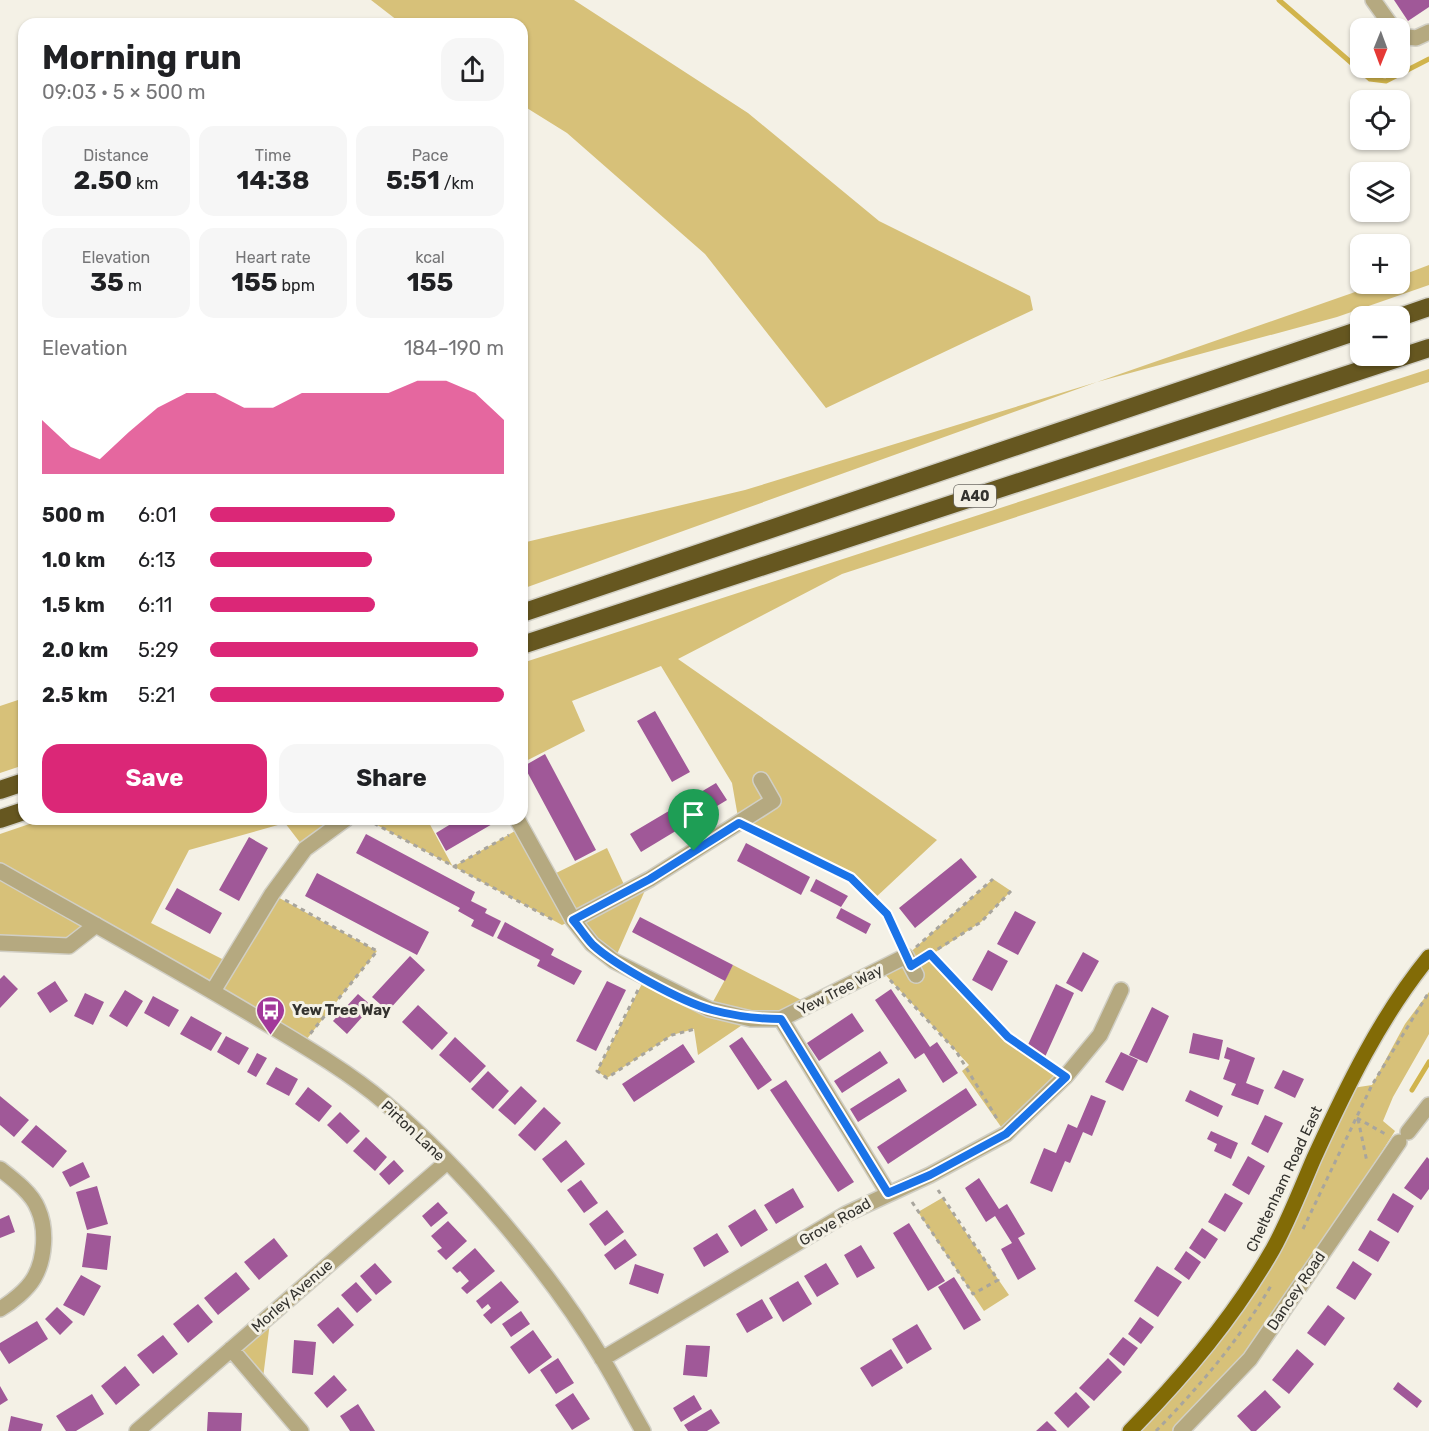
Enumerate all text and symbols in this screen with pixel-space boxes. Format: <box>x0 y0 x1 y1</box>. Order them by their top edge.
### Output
north arrow <box>1350 18 1410 78</box>
map controls <box>1350 18 1410 366</box>
text: Morning run <box>42 38 242 77</box>
button: share <box>441 38 504 101</box>
text: 09:03 · 5 × 500 m <box>42 80 206 104</box>
button: locate <box>1350 90 1410 150</box>
text: Distance <box>83 146 149 165</box>
text: Time <box>255 146 291 165</box>
text: Pace <box>412 146 448 165</box>
button: layers <box>1350 162 1410 222</box>
text: 2.50 <box>73 165 132 196</box>
text: 14:38 <box>236 165 310 196</box>
text: 5:51 <box>386 165 440 196</box>
text: km <box>132 174 159 193</box>
text: /km <box>440 174 474 193</box>
button: + <box>1350 234 1410 294</box>
text: Elevation <box>82 248 150 267</box>
text: Heart rate <box>235 248 311 267</box>
text: kcal <box>415 248 445 267</box>
text: 35 <box>90 267 124 298</box>
text: 155 <box>231 267 278 298</box>
text: 155 <box>407 267 453 298</box>
text: m <box>124 276 142 295</box>
text: bpm <box>278 276 315 295</box>
button: − <box>1350 306 1410 366</box>
text: Elevation <box>42 336 128 360</box>
text: 184–190 m <box>404 336 504 360</box>
road number: A40 <box>954 485 996 507</box>
text: 500 m <box>42 503 105 527</box>
text: 6:01 <box>138 503 176 527</box>
text: 1.0 km <box>42 548 105 572</box>
text: 6:13 <box>138 548 176 572</box>
text: 1.5 km <box>42 593 105 617</box>
text: 6:11 <box>138 593 172 617</box>
text: 2.0 km <box>42 638 108 662</box>
text: 5:29 <box>138 638 179 662</box>
text: 2.5 km <box>42 683 108 707</box>
text: 5:21 <box>138 683 175 707</box>
button: Save <box>42 744 267 813</box>
button: Share <box>279 744 504 813</box>
pin <box>668 789 719 851</box>
icon: arrive <box>677 798 710 831</box>
street label: Yew Tree Way <box>795 961 885 1019</box>
bus stop icon: Yew Tree Way <box>255 994 287 1036</box>
place label: Yew Tree Way <box>292 1001 391 1019</box>
street label: Pirton Lane <box>377 1097 449 1165</box>
street label: Cheltenham Road East <box>1242 1103 1326 1255</box>
street label: Grove Road <box>796 1194 874 1250</box>
street label: Dancey Road <box>1263 1248 1329 1334</box>
street label: Morley Avenue <box>248 1256 336 1336</box>

